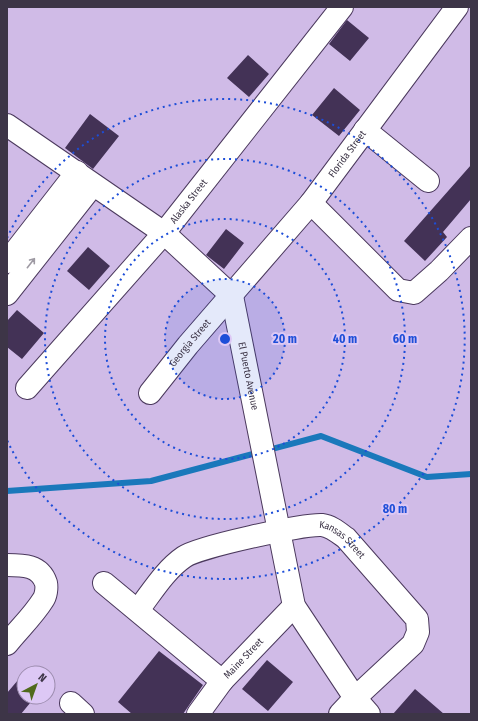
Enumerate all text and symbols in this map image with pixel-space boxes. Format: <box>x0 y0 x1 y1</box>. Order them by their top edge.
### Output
street label: Florida Street <box>326 128 369 180</box>
street label: Alaska Street <box>168 176 211 226</box>
one-way arrow <box>27 258 35 269</box>
street label: Georgia Street <box>167 316 214 369</box>
centre of rings <box>218 332 232 346</box>
text: 20 m <box>272 332 297 346</box>
text: 40 m <box>333 332 357 346</box>
text: 60 m <box>393 332 417 346</box>
street label: El Puerto Avenue <box>235 341 261 411</box>
text: 80 m <box>383 502 407 516</box>
street label: Kansas Street <box>319 519 368 562</box>
street label: Maine Street <box>221 635 266 681</box>
north arrow <box>16 665 56 705</box>
text: N <box>35 671 49 685</box>

